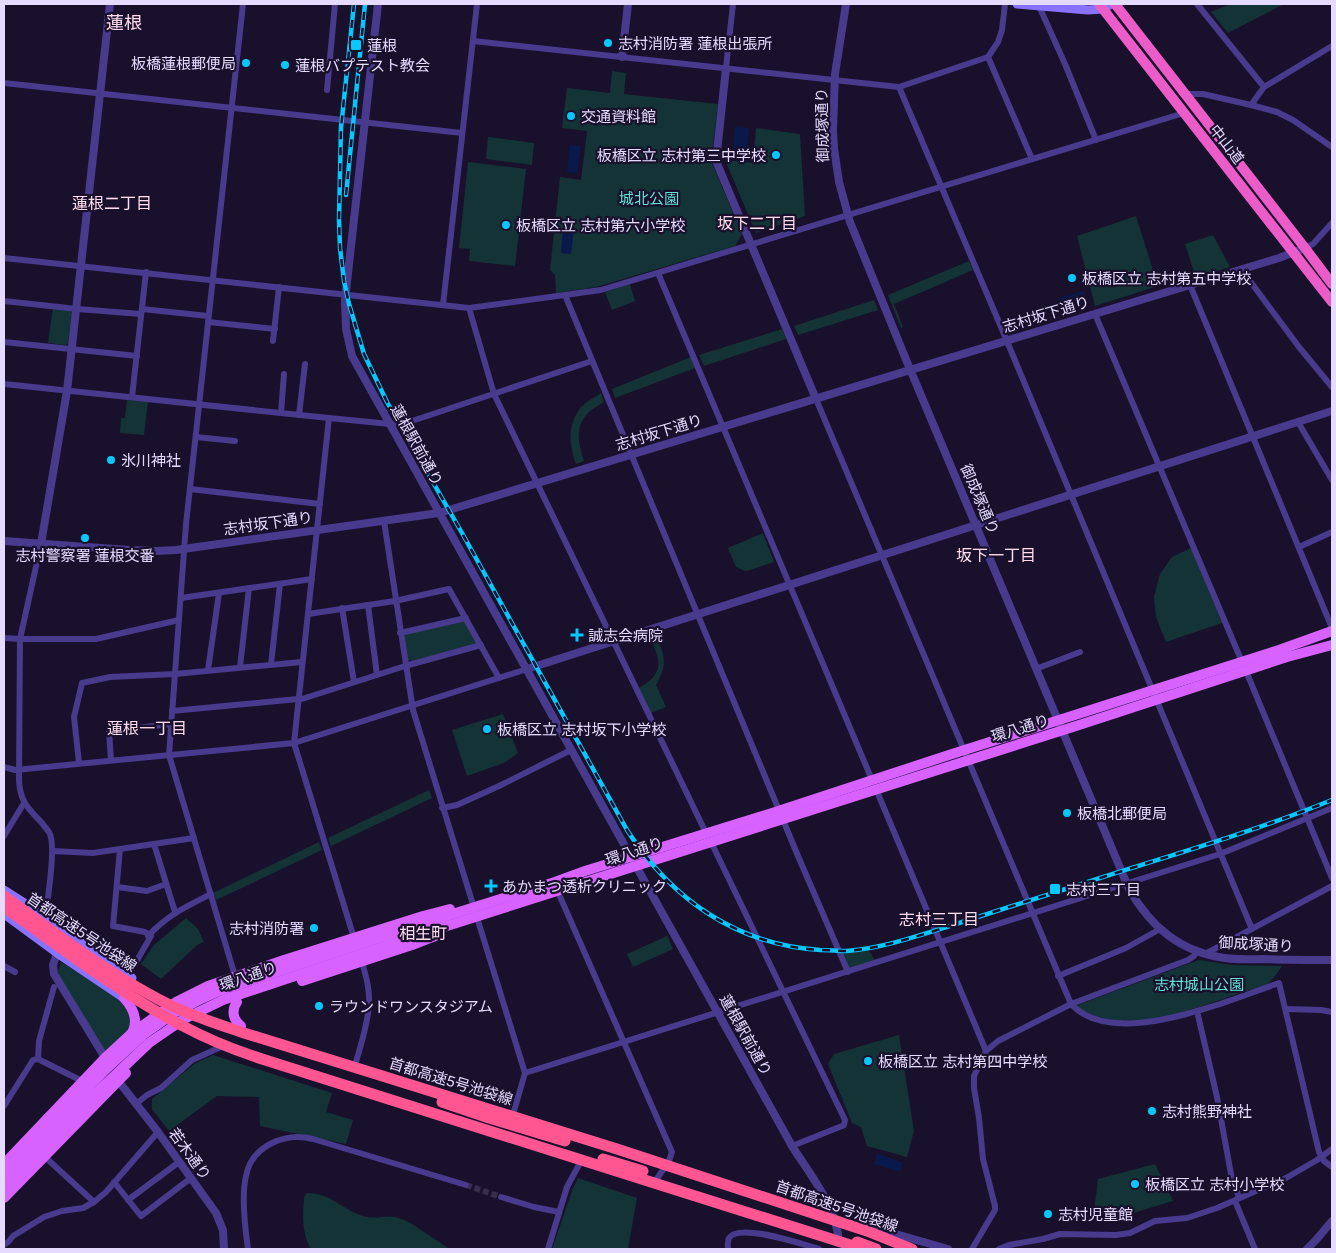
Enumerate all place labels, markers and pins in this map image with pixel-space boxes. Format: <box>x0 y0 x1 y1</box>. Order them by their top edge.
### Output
place label: 志村消防署 蓮根出張所 <box>618 35 772 52</box>
place label: 蓮根 <box>367 37 397 54</box>
marker: 志村消防署 蓮根出張所 <box>602 37 614 49</box>
marker: 蓮根 <box>349 38 363 52</box>
place label: 板橋蓮根郵便局 <box>131 55 236 72</box>
marker: 板橋蓮根郵便局 <box>240 57 252 69</box>
place label: 蓮根バプテスト教会 <box>295 57 430 74</box>
marker: 蓮根バプテスト教会 <box>279 59 291 71</box>
place label: 交通資料館 <box>581 108 656 125</box>
marker: 交通資料館 <box>565 110 577 122</box>
place label: 板橋区立 志村第三中学校 <box>597 147 766 164</box>
marker: 板橋区立 志村第三中学校 <box>770 149 782 161</box>
place label: 板橋区立 志村第六小学校 <box>516 217 685 234</box>
marker: 板橋区立 志村第六小学校 <box>500 219 512 231</box>
place label: 板橋区立 志村第五中学校 <box>1082 270 1251 287</box>
marker: 板橋区立 志村第五中学校 <box>1066 272 1078 284</box>
place label: 氷川神社 <box>121 452 181 469</box>
marker: 氷川神社 <box>105 454 117 466</box>
marker: 志村警察署 蓮根交番 <box>79 532 91 544</box>
place label: 志村警察署 蓮根交番 <box>15 547 155 564</box>
place label: 誠志会病院 <box>588 627 663 644</box>
marker: 誠志会病院 <box>570 628 584 642</box>
place label: 板橋区立 志村坂下小学校 <box>497 721 666 738</box>
marker: 板橋区立 志村坂下小学校 <box>481 723 493 735</box>
place label: 板橋北郵便局 <box>1077 805 1167 822</box>
marker: 板橋北郵便局 <box>1061 807 1073 819</box>
place label: あかまつ透析クリニック <box>502 878 667 895</box>
marker: あかまつ透析クリニック <box>484 879 498 893</box>
place label: 志村三丁目 <box>1066 881 1141 898</box>
marker: 志村三丁目 <box>1048 882 1062 896</box>
place label: 志村消防署 <box>229 920 304 937</box>
marker: 志村消防署 <box>308 922 320 934</box>
place label: ラウンドワンスタジアム <box>329 998 493 1015</box>
marker: ラウンドワンスタジアム <box>313 1000 325 1012</box>
place label: 板橋区立 志村第四中学校 <box>878 1053 1047 1070</box>
marker: 板橋区立 志村第四中学校 <box>862 1055 874 1067</box>
place label: 志村熊野神社 <box>1162 1103 1252 1120</box>
marker: 志村熊野神社 <box>1146 1105 1158 1117</box>
place label: 板橋区立 志村小学校 <box>1145 1176 1284 1193</box>
marker: 板橋区立 志村小学校 <box>1129 1178 1141 1190</box>
place label: 志村児童館 <box>1058 1206 1133 1223</box>
marker: 志村児童館 <box>1042 1208 1054 1220</box>

